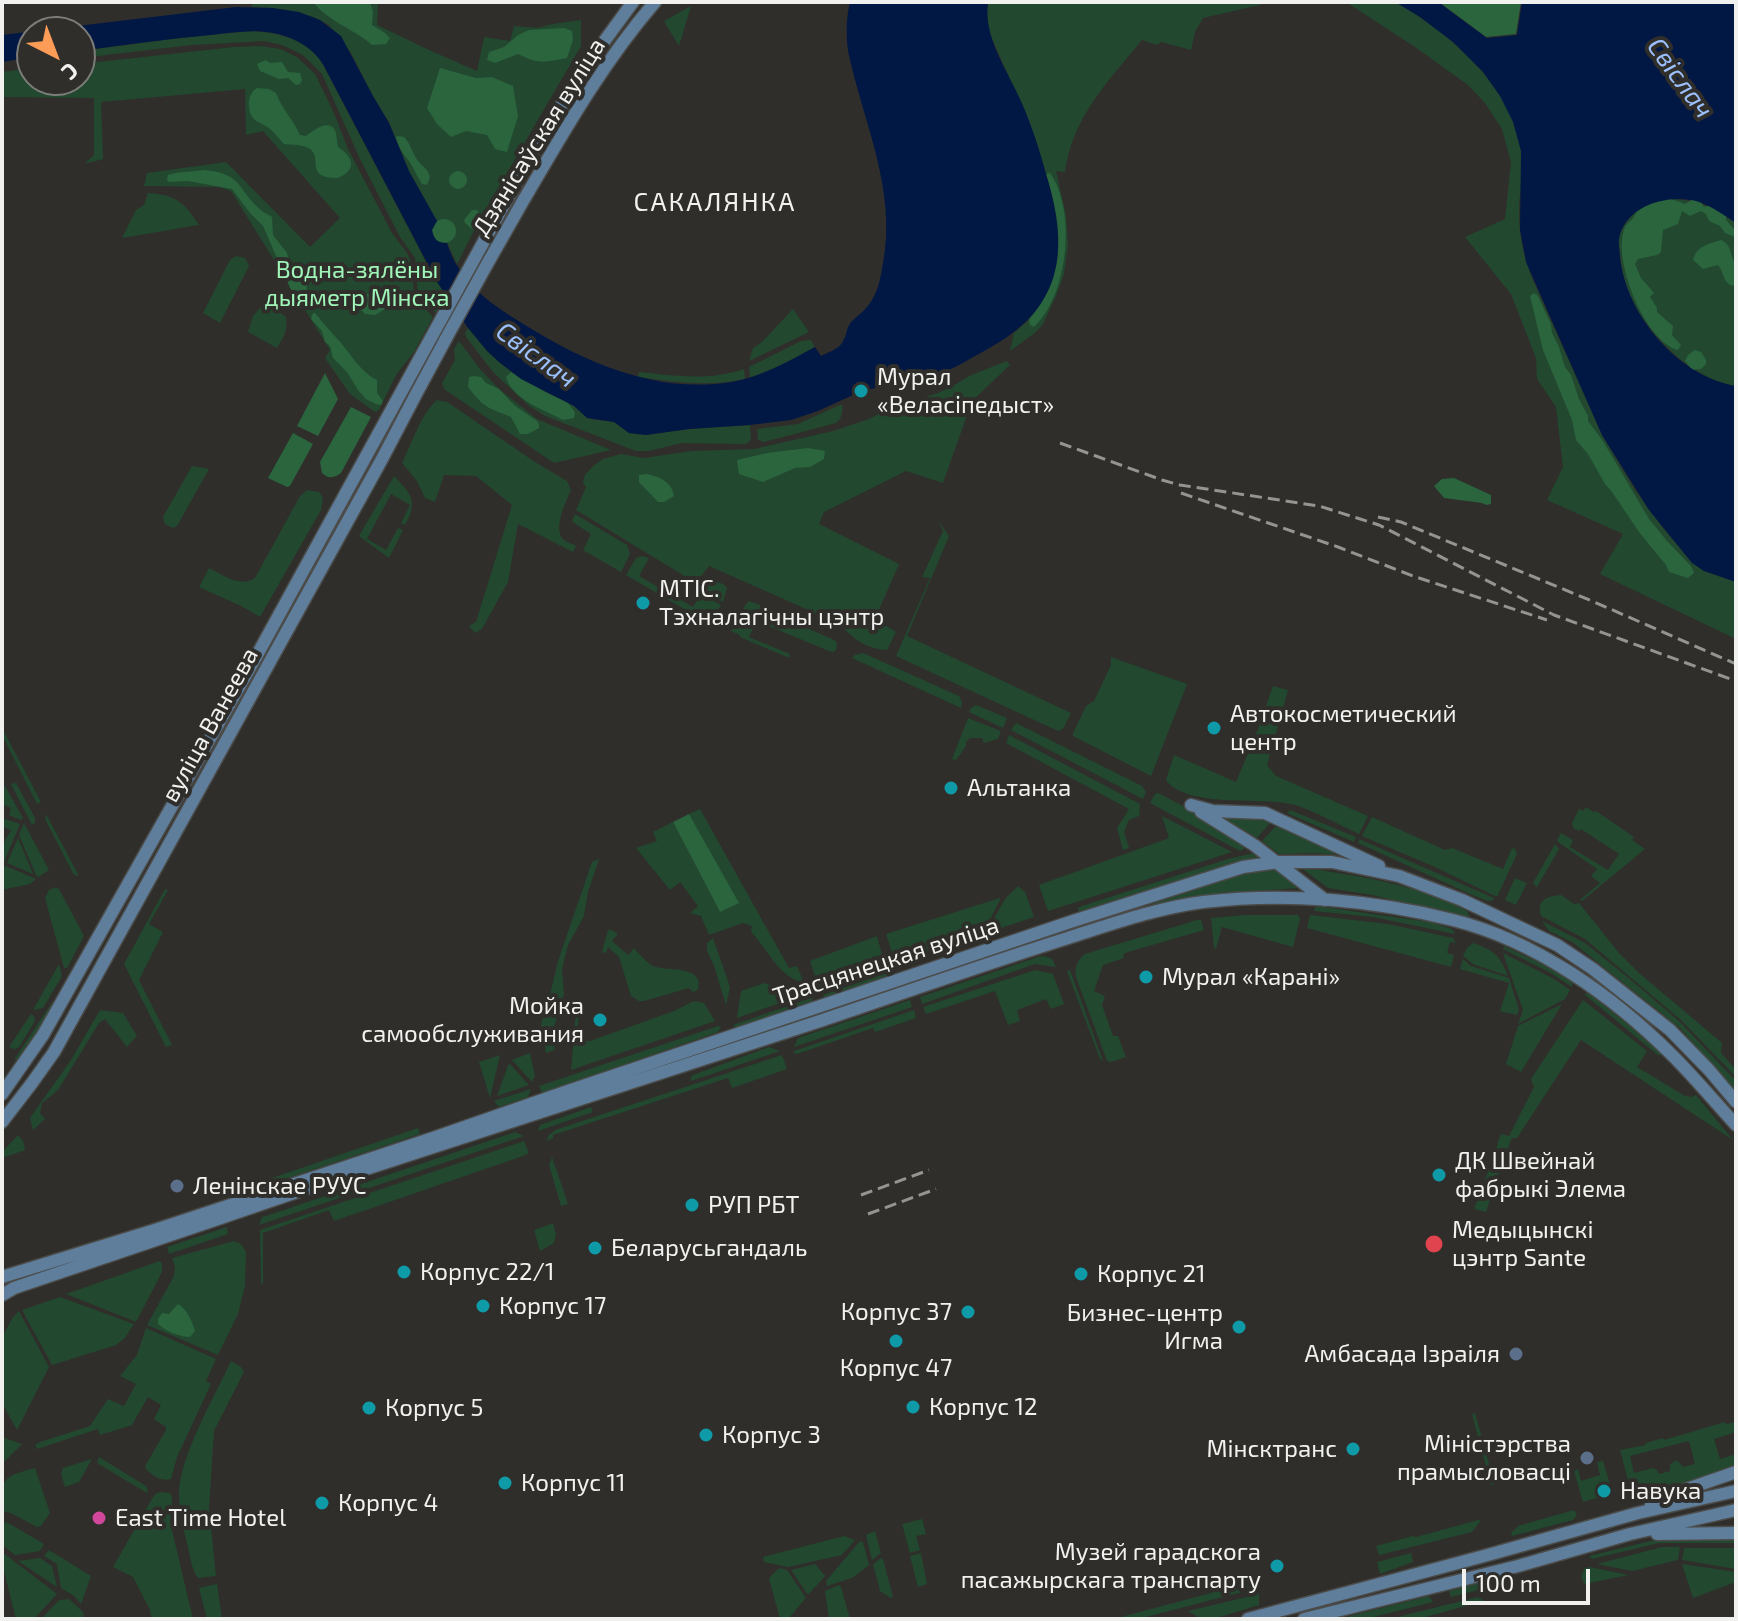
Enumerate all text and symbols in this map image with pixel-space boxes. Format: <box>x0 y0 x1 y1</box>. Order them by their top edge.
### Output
north arrow <box>16 16 96 96</box>
water label: Свіслач <box>1640 32 1720 124</box>
street label: Дзянісаўская вуліца <box>466 33 612 241</box>
text: С <box>57 58 84 86</box>
district label: САКАЛЯНКА <box>634 186 796 218</box>
park label: Водна-зялёны дыяметр Мінска <box>265 256 449 312</box>
water label: Свіслач <box>490 315 582 395</box>
place label: Мурал «Веласіпедыст» <box>877 363 1054 419</box>
marker: Мурал «Веласіпедыст» <box>852 382 870 400</box>
place label: МТІС. Тэхналагічны цэнтр <box>659 575 884 631</box>
marker: МТІС. Тэхналагічны цэнтр <box>634 594 652 612</box>
street label: вуліца Ванеева <box>156 643 264 807</box>
place label: Автокосметический центр <box>1230 700 1456 756</box>
marker: Автокосметический центр <box>1205 719 1223 737</box>
place label: Альтанка <box>967 774 1071 802</box>
marker: Альтанка <box>942 779 960 797</box>
street label: Трасцянецкая вуліца <box>769 911 1003 1011</box>
place label: Мурал «Карані» <box>1162 963 1340 991</box>
marker: Мурал «Карані» <box>1137 968 1155 986</box>
place label: Мойка самообслуживания <box>361 992 584 1048</box>
marker: Мойка самообслуживания <box>591 1011 609 1029</box>
place label: ДК Швейнай фабрыкі Элема <box>1455 1147 1626 1203</box>
marker: ДК Швейнай фабрыкі Элема <box>1430 1166 1448 1184</box>
place label: Ленінскае РУУС <box>193 1172 366 1200</box>
marker: Ленінскае РУУС <box>168 1177 186 1195</box>
place label: РУП РБТ <box>708 1191 799 1219</box>
marker: РУП РБТ <box>683 1196 701 1214</box>
place label: Медыцынскі цэнтр Sante <box>1452 1216 1593 1272</box>
marker: Медыцынскі цэнтр Sante <box>1423 1233 1445 1255</box>
place label: Беларусьгандаль <box>611 1234 807 1262</box>
marker: Беларусьгандаль <box>586 1239 604 1257</box>
place label: Корпус 22/1 <box>420 1258 554 1286</box>
place label: Корпус 21 <box>1097 1260 1206 1288</box>
marker: Корпус 22/1 <box>395 1263 413 1281</box>
marker: Корпус 21 <box>1072 1265 1090 1283</box>
place label: Корпус 17 <box>499 1292 606 1320</box>
marker: Корпус 17 <box>474 1297 492 1315</box>
place label: Корпус 37 <box>841 1298 952 1326</box>
place label: Бизнес-центр Игма <box>1067 1299 1223 1355</box>
marker: Корпус 37 <box>959 1303 977 1321</box>
marker: Бизнес-центр Игма <box>1230 1318 1248 1336</box>
marker: Корпус 47 <box>887 1332 905 1350</box>
place label: Амбасада Ізраіля <box>1304 1340 1500 1368</box>
marker: Амбасада Ізраіля <box>1507 1345 1525 1363</box>
place label: Корпус 47 <box>840 1354 952 1382</box>
place label: Корпус 12 <box>929 1393 1038 1421</box>
place label: Корпус 5 <box>385 1394 483 1422</box>
marker: Корпус 12 <box>904 1398 922 1416</box>
marker: Корпус 5 <box>360 1399 378 1417</box>
place label: Корпус 3 <box>722 1421 821 1449</box>
marker: Корпус 3 <box>697 1426 715 1444</box>
place label: Міністэрства прамысловасці <box>1397 1430 1571 1486</box>
place label: Мінсктранс <box>1207 1435 1337 1463</box>
marker: Мінсктранс <box>1344 1440 1362 1458</box>
marker: Міністэрства прамысловасці <box>1578 1449 1596 1467</box>
place label: Корпус 11 <box>521 1469 626 1497</box>
marker: Корпус 11 <box>496 1474 514 1492</box>
place label: Навука <box>1620 1477 1701 1505</box>
marker: Навука <box>1595 1482 1613 1500</box>
place label: Корпус 4 <box>338 1489 438 1517</box>
marker: Корпус 4 <box>313 1494 331 1512</box>
place label: East Time Hotel <box>115 1504 286 1532</box>
marker: East Time Hotel <box>90 1509 108 1527</box>
place label: Музей гарадскога пасажырскага транспарту <box>961 1538 1261 1594</box>
scale bar <box>1466 1553 1594 1603</box>
marker: Музей гарадскога пасажырскага транспарту <box>1268 1557 1286 1575</box>
text: 100 m <box>1476 1568 1541 1597</box>

